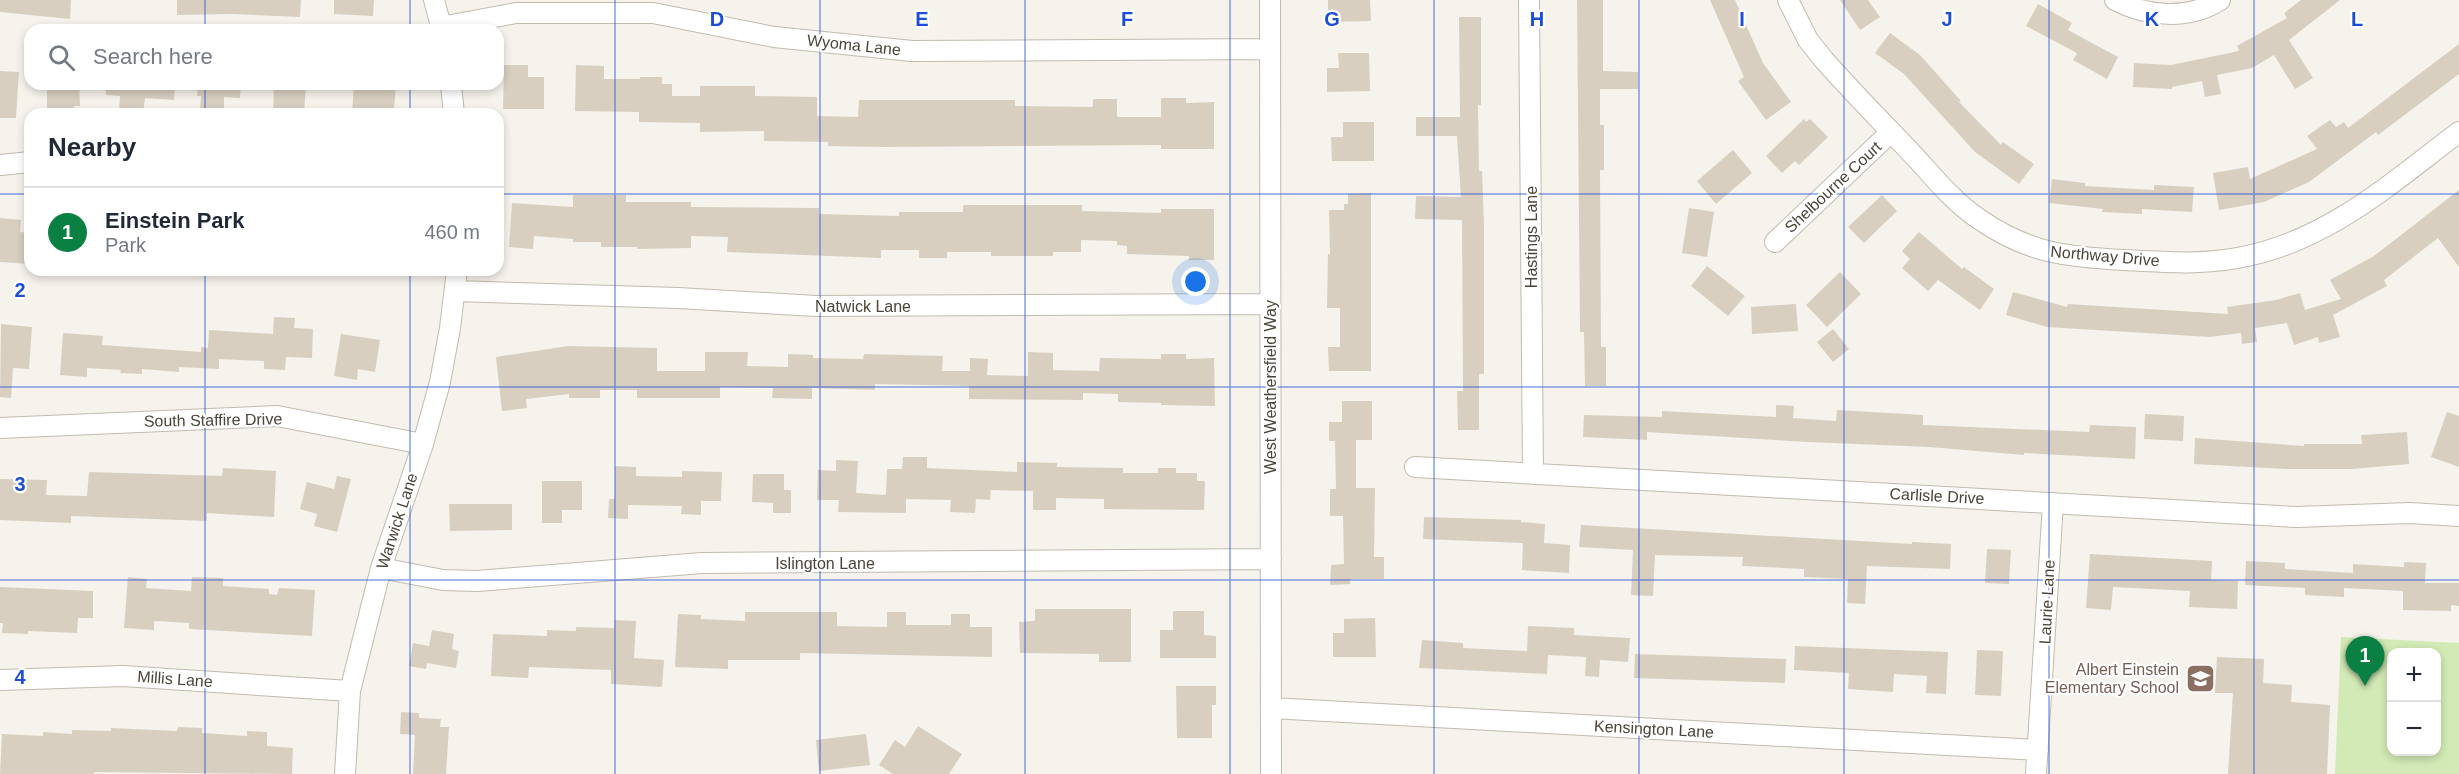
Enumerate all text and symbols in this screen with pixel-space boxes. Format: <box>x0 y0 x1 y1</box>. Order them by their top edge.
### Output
text: D <box>710 8 724 30</box>
text: E <box>915 8 929 30</box>
text: F <box>1121 8 1133 30</box>
text: G <box>1324 8 1340 30</box>
text: H <box>1530 8 1544 30</box>
text: I <box>1739 8 1745 30</box>
text: J <box>1941 8 1953 30</box>
text: K <box>2145 8 2160 30</box>
text: L <box>2351 8 2363 30</box>
search box <box>24 24 504 90</box>
street label: Wyoma Lane <box>806 32 902 58</box>
icon: search <box>45 41 78 74</box>
text: Search here <box>93 44 213 69</box>
text: Nearby <box>48 132 136 162</box>
street label: Shelbourne Court <box>1781 138 1885 236</box>
street label: Hastings Lane <box>1523 186 1540 288</box>
text: Einstein Park <box>105 208 244 233</box>
text: 1 <box>62 221 73 243</box>
text: 460 m <box>424 221 480 243</box>
text: Park <box>105 234 146 256</box>
street label: Northway Drive <box>2050 243 2160 269</box>
your location <box>1181 267 1210 296</box>
text: 2 <box>14 279 26 301</box>
street label: Natwick Lane <box>815 298 911 315</box>
street label: West Weathersfield Way <box>1262 300 1279 474</box>
street label: South Staffire Drive <box>144 410 282 430</box>
street label: Warwick Lane <box>373 471 421 571</box>
text: 3 <box>14 473 26 495</box>
street label: Carlisle Drive <box>1889 485 1985 507</box>
street label: Islington Lane <box>775 555 875 572</box>
street label: Laurie Lane <box>2036 559 2058 645</box>
pin: 1 <box>2346 636 2384 686</box>
map controls <box>2387 648 2441 756</box>
button: + <box>2387 648 2441 702</box>
place label: Albert Einstein Elementary School <box>2045 661 2179 696</box>
school or university icon: Albert Einstein Elementary School <box>2184 662 2216 694</box>
text: 4 <box>14 666 26 688</box>
street label: Millis Lane <box>137 668 213 690</box>
button: − <box>2387 702 2441 756</box>
street label: Kensington Lane <box>1594 717 1715 741</box>

